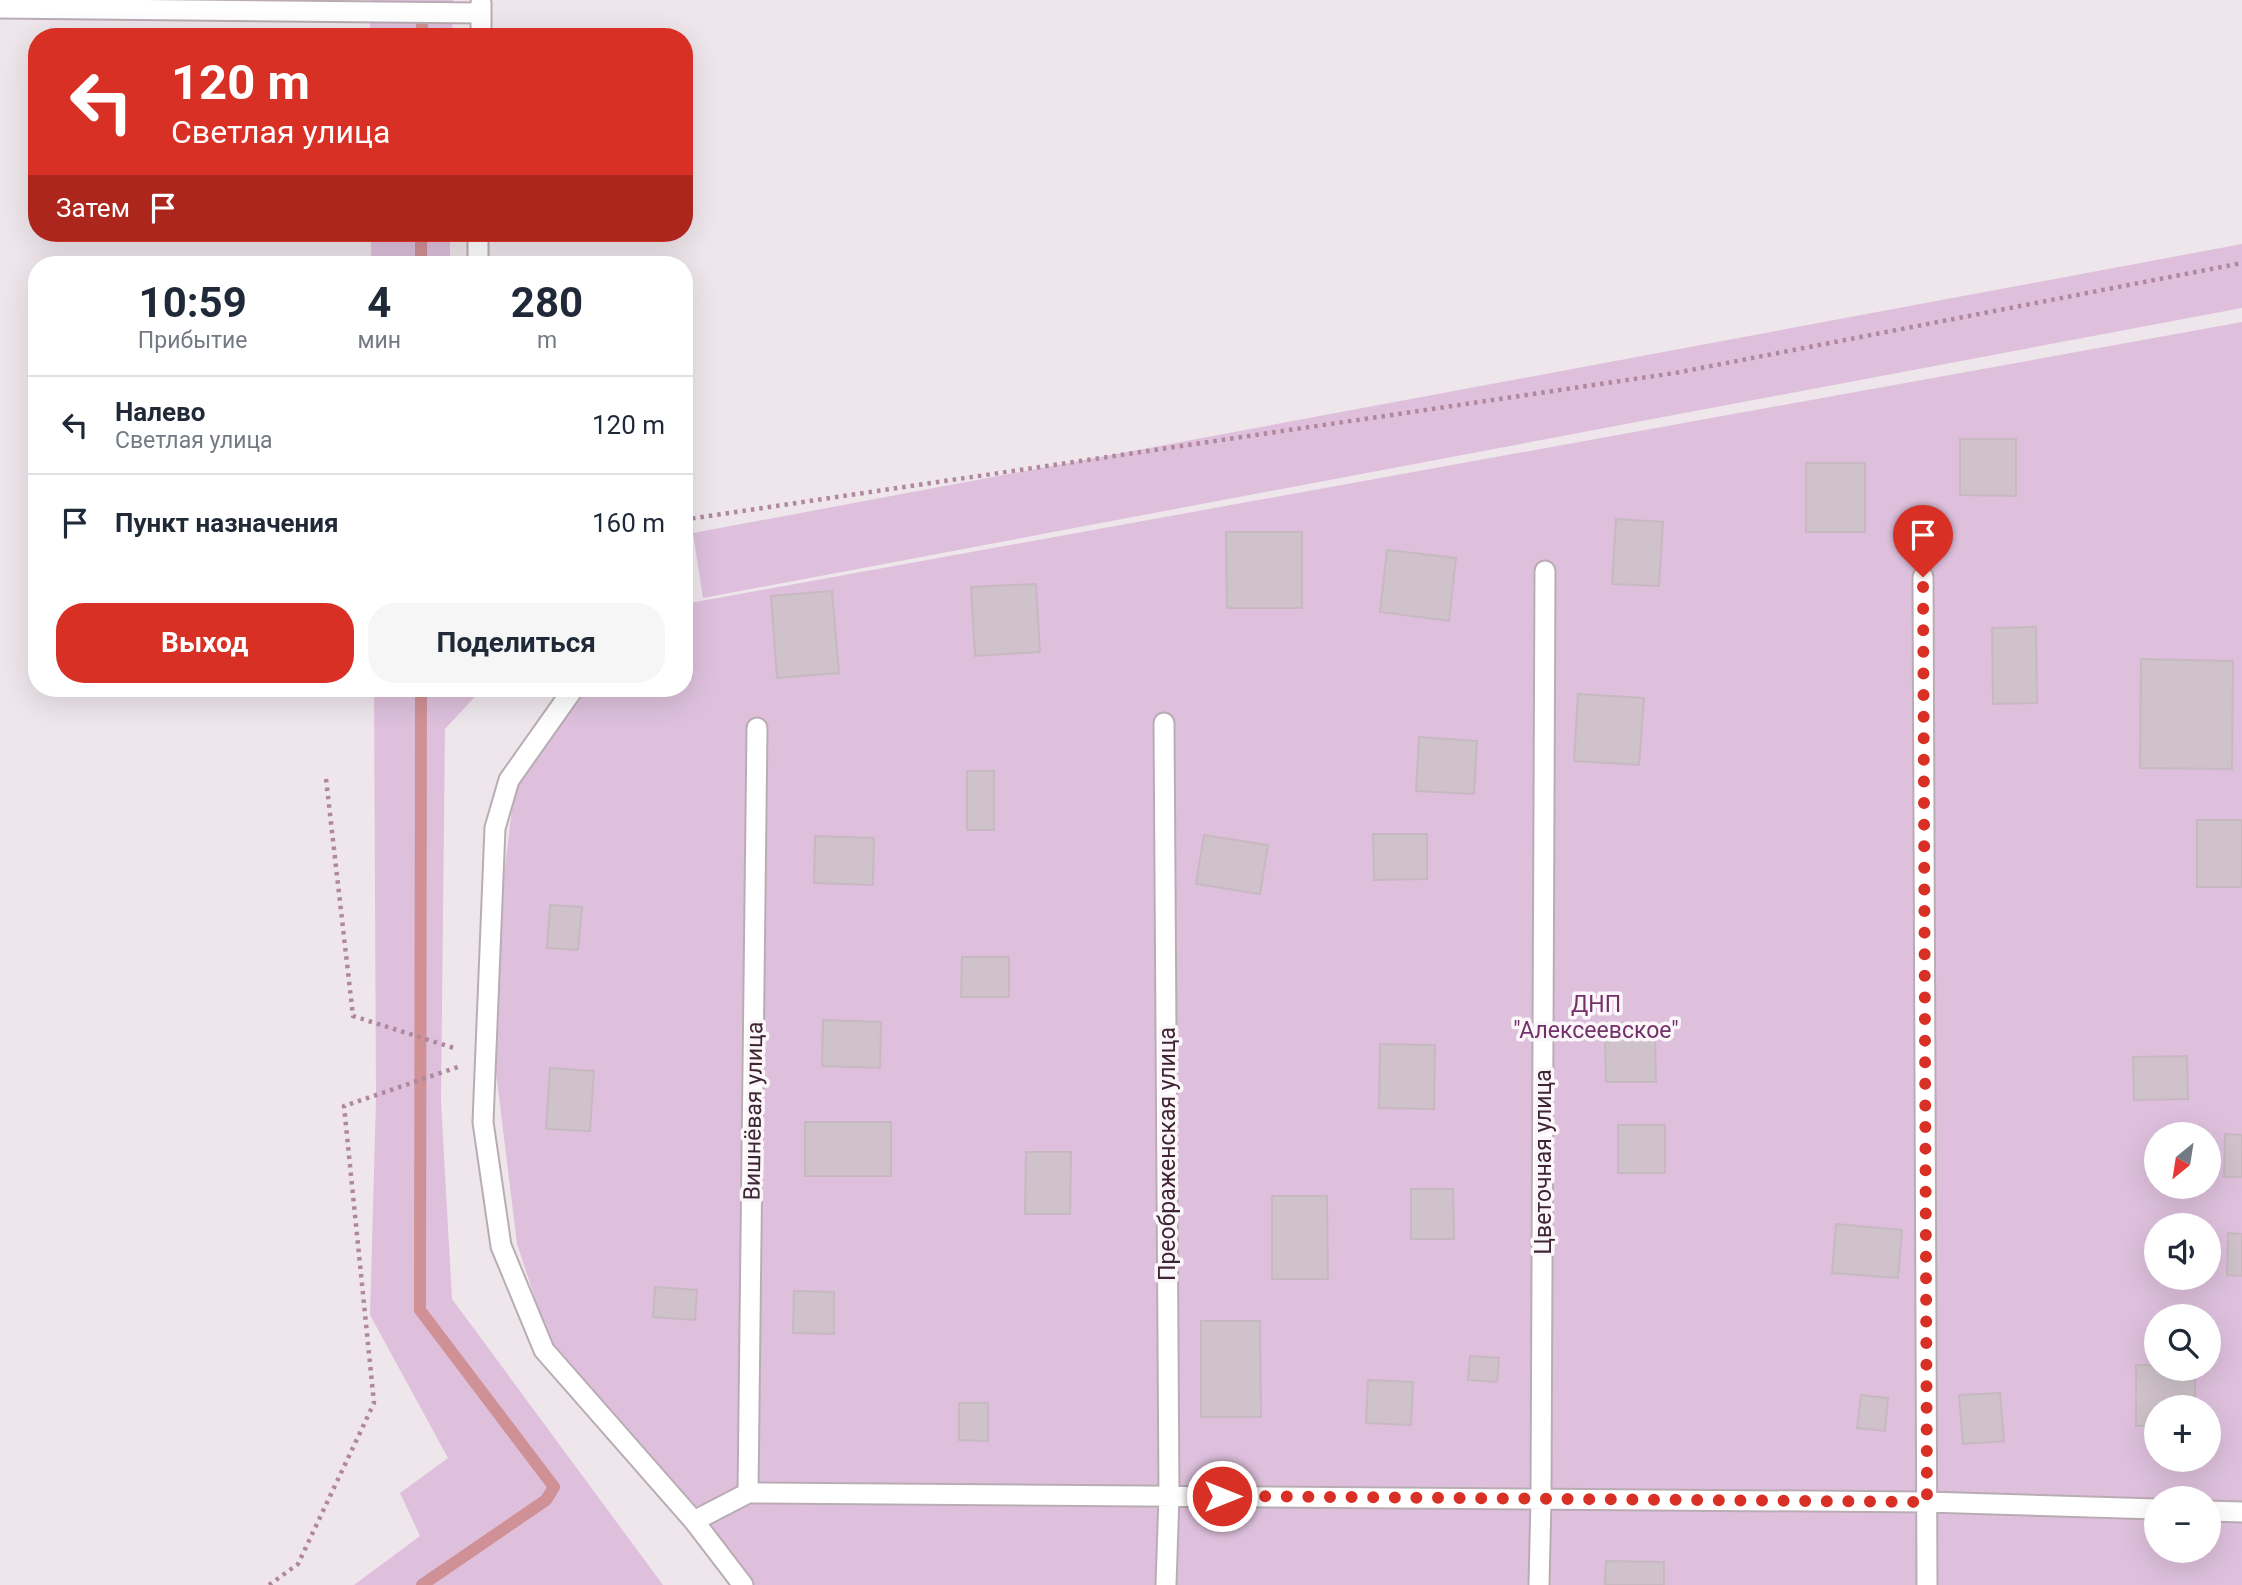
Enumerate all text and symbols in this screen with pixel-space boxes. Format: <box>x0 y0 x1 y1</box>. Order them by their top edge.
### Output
text: 120 m <box>171 54 310 111</box>
icon: left <box>56 56 147 147</box>
text: Светлая улица <box>171 113 390 151</box>
icon: arrive <box>144 189 182 227</box>
text: Затем <box>56 193 130 223</box>
text: 10:59 <box>139 278 247 327</box>
text: 4 <box>367 278 391 327</box>
text: 280 <box>511 278 583 327</box>
text: Прибытие <box>138 327 248 354</box>
text: мин <box>357 327 401 354</box>
text: m <box>537 327 557 354</box>
text: Налево <box>115 397 205 427</box>
icon: left <box>56 406 94 444</box>
text: 120 m <box>592 410 665 440</box>
text: Светлая улица <box>115 427 273 454</box>
icon: arrive <box>56 504 94 542</box>
pin <box>1893 505 1953 577</box>
text: Пункт назначения <box>115 508 339 538</box>
text: 160 m <box>592 508 665 538</box>
icon: arrive <box>1904 516 1942 554</box>
button: Выход <box>56 603 354 683</box>
button: Поделиться <box>368 603 665 683</box>
park label: ДНП "Алексеевское" <box>1513 991 1679 1044</box>
street label: Вишнёвая улица <box>738 1021 769 1201</box>
street label: Преображенская улица <box>1154 1027 1181 1281</box>
street label: Цветочная улица <box>1530 1069 1557 1255</box>
north arrow <box>2144 1122 2221 1199</box>
map controls <box>2144 1122 2221 1563</box>
button: sound <box>2144 1213 2221 1290</box>
button: search <box>2144 1304 2221 1381</box>
button: + <box>2144 1395 2221 1472</box>
position arrow <box>1185 1459 1259 1533</box>
button: − <box>2144 1486 2221 1563</box>

